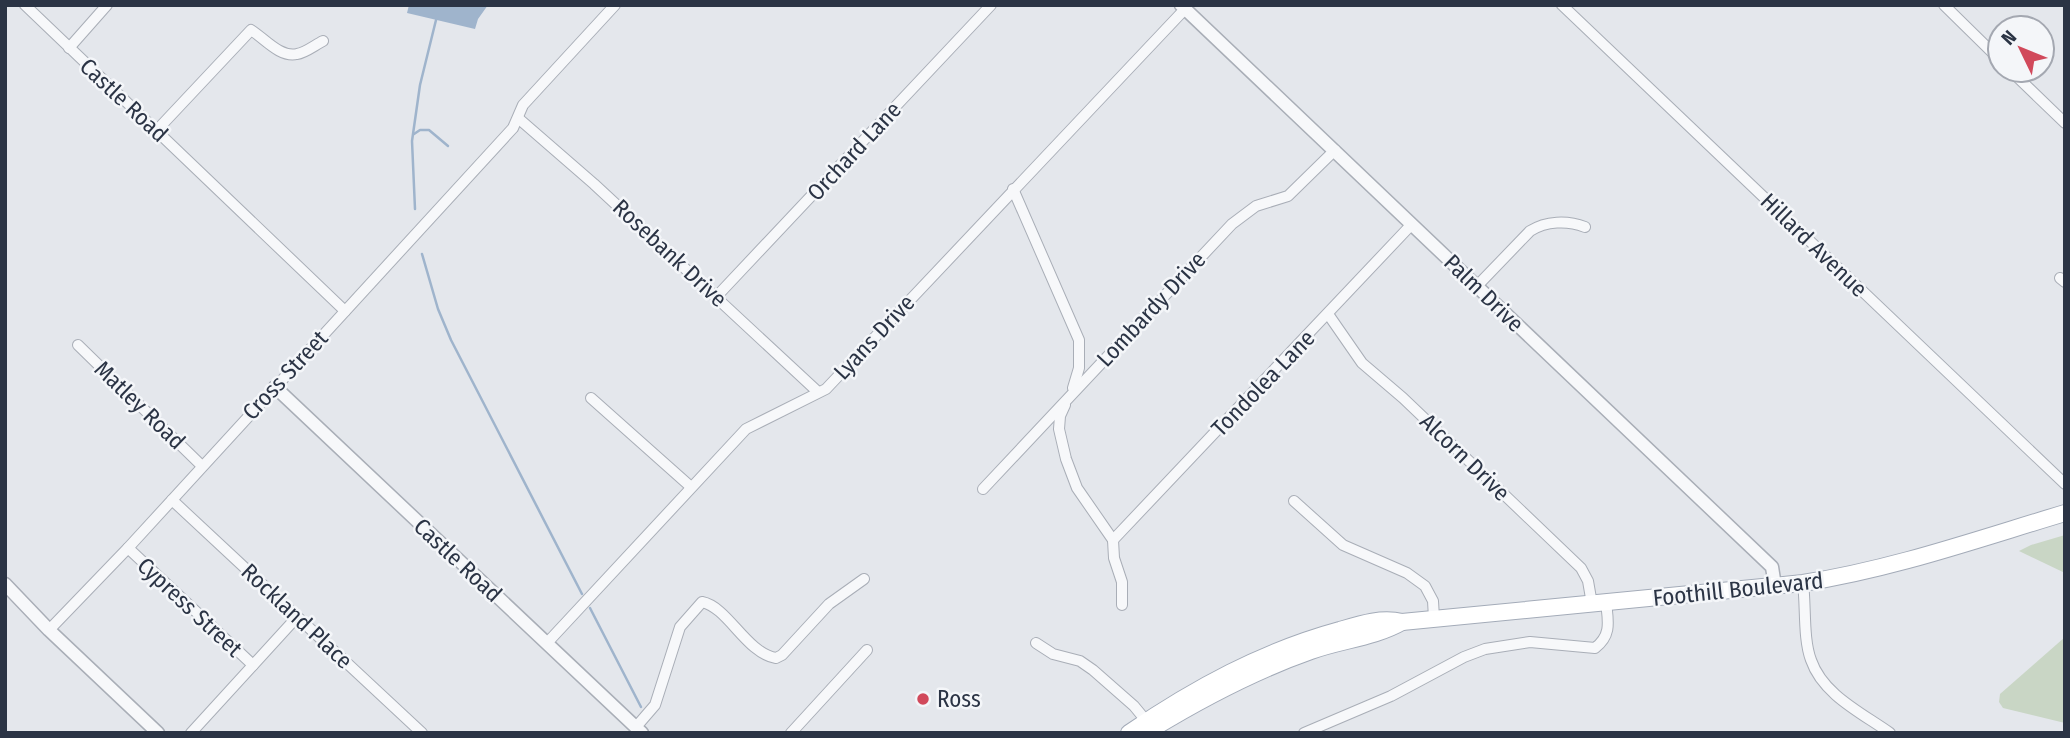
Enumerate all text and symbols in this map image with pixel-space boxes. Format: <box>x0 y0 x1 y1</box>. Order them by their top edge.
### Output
north arrow <box>1986 14 2056 84</box>
text: N <box>1997 26 2021 50</box>
street label: Castle Road <box>74 52 174 148</box>
street label: Orchard Lane <box>801 96 907 206</box>
street label: Hillard Avenue <box>1755 187 1873 303</box>
street label: Rosebank Drive <box>607 193 733 313</box>
street label: Lombardy Drive <box>1091 246 1211 372</box>
street label: Palm Drive <box>1438 248 1530 338</box>
street label: Lyans Drive <box>828 289 920 385</box>
street label: Cross Street <box>236 324 334 426</box>
street label: Tondolea Lane <box>1205 324 1321 442</box>
street label: Matley Road <box>89 355 191 455</box>
street label: Alcorn Drive <box>1414 407 1516 507</box>
street label: Castle Road <box>408 512 508 608</box>
street label: Cypress Street <box>132 551 249 663</box>
street label: Rockland Place <box>236 557 358 675</box>
street label: Foothill Boulevard <box>1651 566 1825 612</box>
place label: Ross <box>937 685 981 713</box>
marker: Ross <box>915 691 931 707</box>

